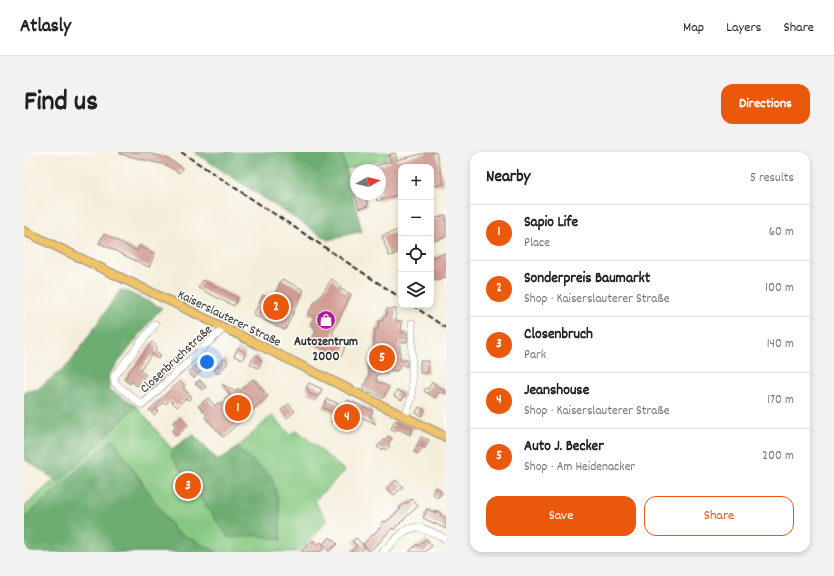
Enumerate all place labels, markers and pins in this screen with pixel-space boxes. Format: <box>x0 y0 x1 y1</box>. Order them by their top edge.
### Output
pin: 2 <box>263 292 289 322</box>
shop icon: Autozentrum 2000 <box>315 309 337 331</box>
place label: Autozentrum 2000 <box>294 333 358 367</box>
pin: 5 <box>369 343 395 373</box>
pin: 1 <box>225 393 251 423</box>
pin: 4 <box>334 402 360 432</box>
pin: 3 <box>175 471 201 501</box>

